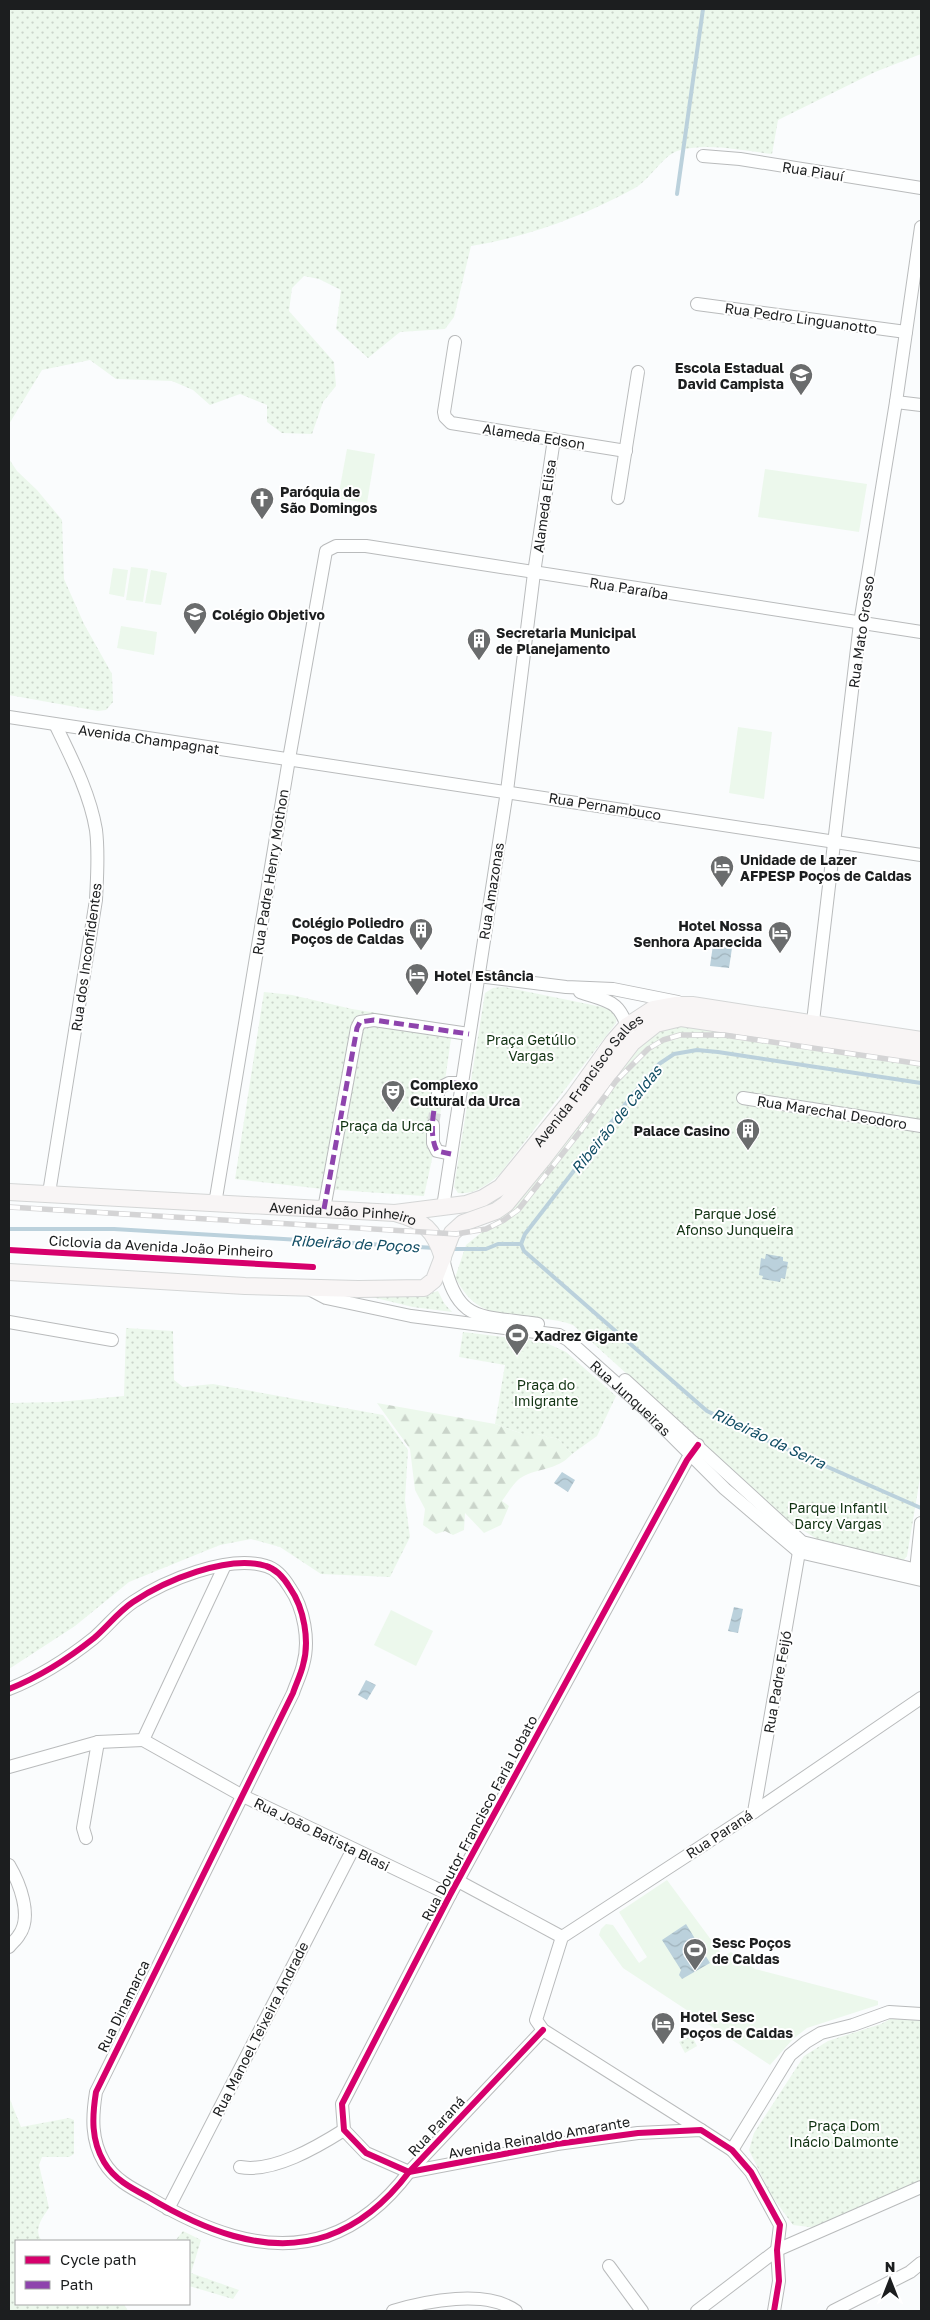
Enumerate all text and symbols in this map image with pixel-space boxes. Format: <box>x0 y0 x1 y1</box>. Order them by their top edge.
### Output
street label: Rua Piauí <box>781 158 846 184</box>
street label: Rua Pedro Linguanotto <box>724 299 878 337</box>
place label: Escola Estadual David Campista <box>675 359 784 392</box>
school or university icon: Escola Estadual David Campista <box>788 362 814 396</box>
street label: Alameda Edson <box>482 420 586 452</box>
street label: Alameda Elisa <box>529 458 559 554</box>
place label: Paróquia de São Domingos <box>280 483 377 516</box>
church icon: Paróquia de São Domingos <box>249 486 275 520</box>
street label: Rua Paraíba <box>588 573 670 603</box>
street label: Rua Mato Grosso <box>845 575 877 689</box>
school or university icon: Colégio Objetivo <box>182 601 208 635</box>
place label: Colégio Objetivo <box>212 606 325 623</box>
place label: Secretaria Municipal de Planejamento <box>496 624 636 657</box>
building icon: Secretaria Municipal de Planejamento <box>466 627 492 661</box>
street label: Avenida Champagnat <box>77 721 221 757</box>
street label: Rua Padre Henry Mothon <box>248 788 292 956</box>
street label: Rua Pernambuco <box>547 789 663 823</box>
street label: Rua Amazonas <box>475 841 507 941</box>
place label: Unidade de Lazer AFPESP Poços de Caldas <box>740 851 912 884</box>
hotel icon: Unidade de Lazer AFPESP Poços de Caldas <box>709 854 735 888</box>
street label: Rua dos Inconfidentes <box>67 882 105 1032</box>
place label: Colégio Poliedro Poços de Caldas <box>291 914 404 947</box>
building icon: Colégio Poliedro Poços de Caldas <box>408 917 434 951</box>
place label: Hotel Nossa Senhora Aparecida <box>633 917 762 950</box>
hotel icon: Hotel Nossa Senhora Aparecida <box>767 920 793 954</box>
hotel icon: Hotel Estância <box>404 962 430 996</box>
place label: Hotel Estância <box>434 967 534 984</box>
street label: Avenida Francisco Salles <box>529 1010 646 1150</box>
park label: Praça Getúlio Vargas <box>486 1031 576 1064</box>
water label: Ribeirão de Caldas <box>567 1061 666 1177</box>
place label: Complexo Cultural da Urca <box>410 1076 520 1109</box>
theatre icon: Complexo Cultural da Urca <box>380 1079 406 1113</box>
street label: Rua Marechal Deodoro <box>756 1092 908 1132</box>
park label: Praça da Urca <box>340 1117 432 1134</box>
building icon: Palace Casino <box>735 1117 761 1151</box>
place label: Palace Casino <box>633 1122 730 1139</box>
street label: Avenida João Pinheiro <box>269 1198 420 1228</box>
park label: Parque José Afonso Junqueira <box>676 1205 794 1238</box>
water label: Ribeirão de Poços <box>290 1231 421 1256</box>
street label: Ciclovia da Avenida João Pinheiro <box>48 1232 274 1260</box>
sports icon: Xadrez Gigante <box>504 1322 530 1356</box>
place label: Xadrez Gigante <box>534 1327 638 1344</box>
street label: Rua Junqueiras <box>587 1356 675 1439</box>
park label: Praça do Imigrante <box>514 1376 578 1409</box>
water label: Ribeirão da Serra <box>710 1404 829 1472</box>
park label: Parque Infantil Darcy Vargas <box>788 1499 888 1532</box>
street label: Rua Padre Feijó <box>760 1629 794 1735</box>
street label: Rua Doutor Francisco Faria Lobato <box>417 1712 541 1924</box>
street label: Rua João Batista Blasi <box>251 1794 393 1874</box>
street label: Rua Paraná <box>683 1806 755 1862</box>
place label: Sesc Poços de Caldas <box>712 1934 791 1967</box>
sports icon: Sesc Poços de Caldas <box>682 1937 708 1971</box>
street label: Rua Manoel Teixeira Andrade <box>208 1939 312 2119</box>
street label: Rua Dinamarca <box>93 1957 153 2055</box>
place label: Hotel Sesc Poços de Caldas <box>680 2008 793 2041</box>
hotel icon: Hotel Sesc Poços de Caldas <box>650 2011 676 2045</box>
street label: Rua Paraná <box>404 2092 468 2160</box>
street label: Avenida Reinaldo Amarante <box>447 2113 631 2161</box>
park label: Praça Dom Inácio Dalmonte <box>789 2117 899 2150</box>
legend <box>15 2240 190 2305</box>
text: Cycle path <box>60 2250 136 2268</box>
north arrow <box>865 2255 915 2305</box>
text: N <box>885 2258 895 2275</box>
text: Path <box>60 2275 93 2293</box>

